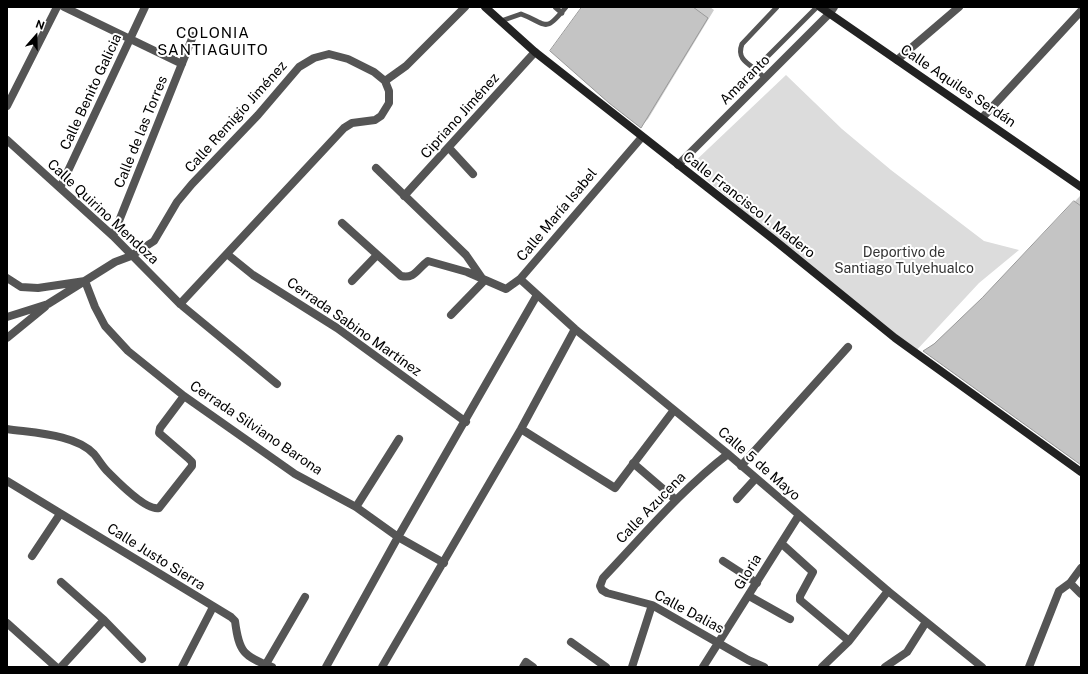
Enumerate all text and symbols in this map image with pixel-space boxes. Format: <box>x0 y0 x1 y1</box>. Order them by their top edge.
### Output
north arrow <box>16 16 56 56</box>
text: N <box>34 18 46 32</box>
district label: COLONIA SANTIAGUITO <box>157 24 269 59</box>
street label: Calle Benito Galicia <box>57 31 125 153</box>
street label: Calle Aquiles Serdán <box>897 41 1019 131</box>
street label: Amaranto <box>717 52 773 108</box>
street label: Calle Remigio Jiménez <box>181 58 291 176</box>
street label: Cipriano Jiménez <box>417 70 503 162</box>
street label: Calle de las Torres <box>111 73 171 191</box>
street label: Calle Francisco I. Madero <box>680 148 818 262</box>
street label: Calle Quirino Mendoza <box>44 156 162 268</box>
street label: Calle María Isabel <box>513 165 601 265</box>
park label: Deportivo de Santiago Tulyehualco <box>834 245 974 278</box>
street label: Cerrada Sabino Martínez <box>283 274 425 380</box>
street label: Cerrada Silviano Barona <box>187 377 325 479</box>
street label: Calle 5 de Mayo <box>714 424 804 504</box>
street label: Calle Azucena <box>613 469 689 547</box>
street label: Calle Justo Sierra <box>104 520 208 594</box>
street label: Gloria <box>731 551 765 593</box>
street label: Calle Dalias <box>651 587 727 637</box>

